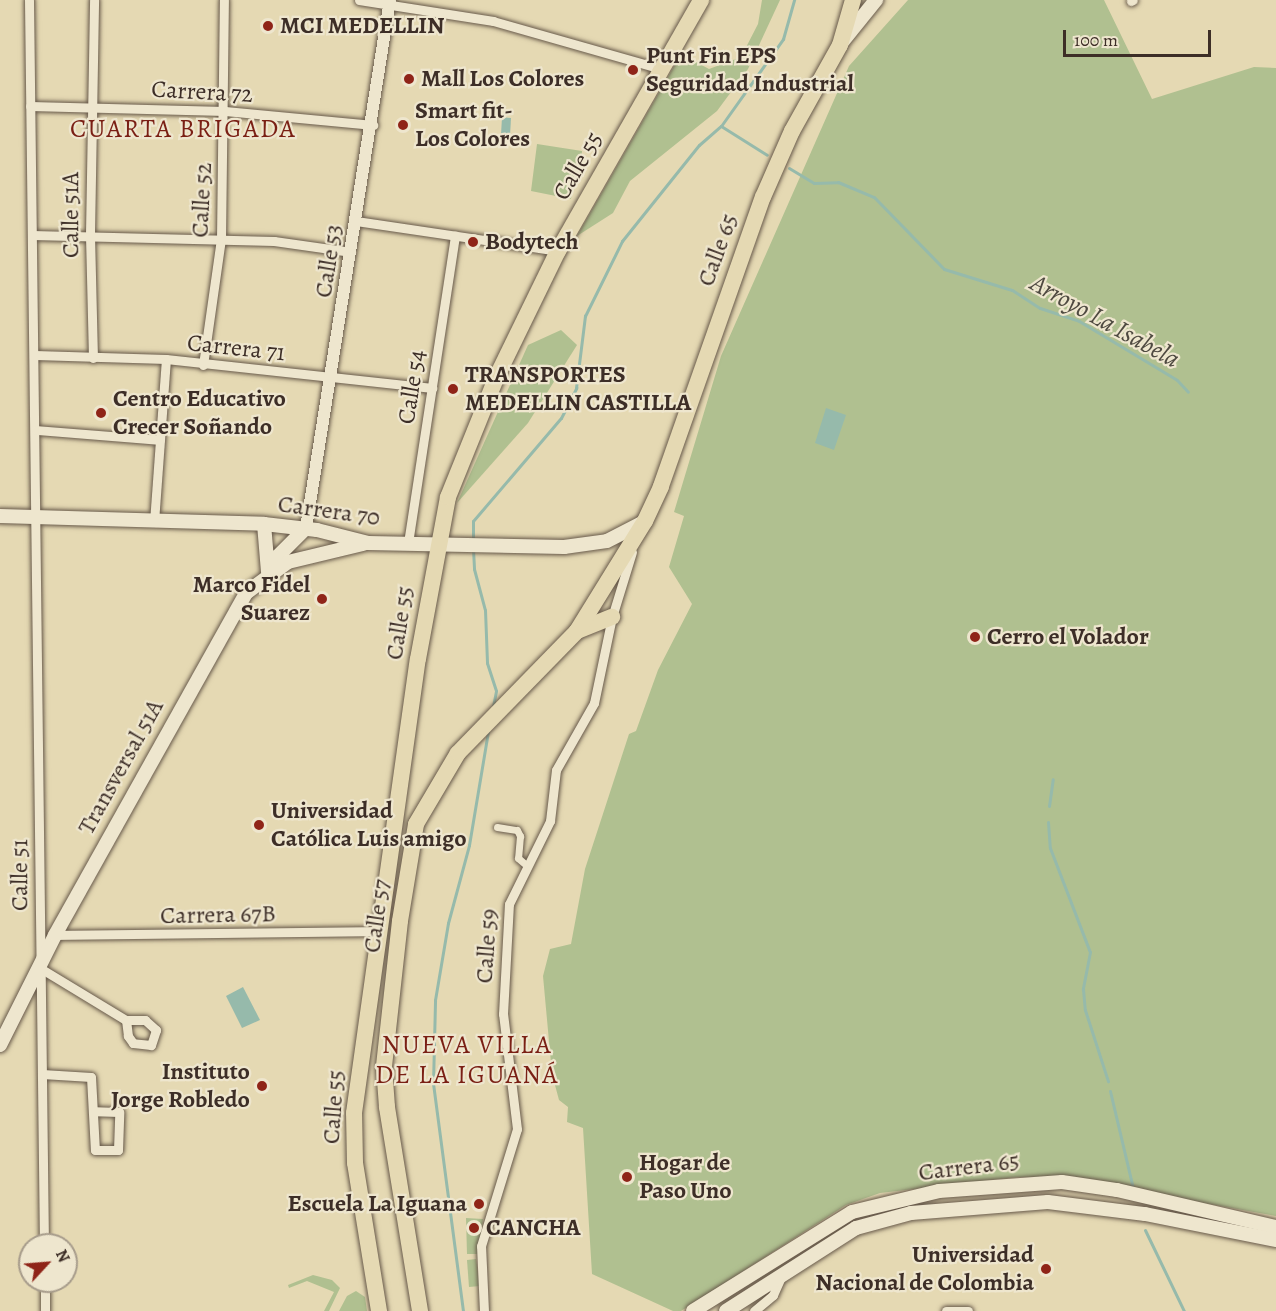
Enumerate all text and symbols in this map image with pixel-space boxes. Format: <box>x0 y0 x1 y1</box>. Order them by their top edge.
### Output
place label: MCI MEDELLIN <box>280 12 444 40</box>
scale bar <box>1066 18 1214 56</box>
marker: MCI MEDELLIN <box>261 19 275 33</box>
text: 100 m <box>1074 28 1118 52</box>
place label: Punt Fin EPS Seguridad Industrial <box>646 42 854 98</box>
marker: Punt Fin EPS Seguridad Industrial <box>624 61 642 79</box>
place label: Mall Los Colores <box>421 65 584 93</box>
marker: Mall Los Colores <box>402 72 416 86</box>
street label: Carrera 72 <box>151 75 253 109</box>
place label: Smart fit- Los Colores <box>415 97 530 153</box>
district label: CUARTA BRIGADA <box>70 113 296 145</box>
marker: Smart fit- Los Colores <box>396 118 410 132</box>
street label: Calle 55 <box>547 127 609 205</box>
street label: Calle 52 <box>186 162 218 238</box>
street label: Calle 51A <box>57 172 85 258</box>
street label: Calle 65 <box>692 210 744 290</box>
street label: Calle 53 <box>309 222 349 300</box>
place label: Bodytech <box>485 228 579 256</box>
marker: Bodytech <box>466 235 480 249</box>
water label: Arroyo La Isabela <box>1025 267 1185 375</box>
street label: Carrera 71 <box>186 329 286 367</box>
street label: Calle 54 <box>392 348 432 426</box>
place label: TRANSPORTES MEDELLIN CASTILLA <box>465 361 691 417</box>
marker: TRANSPORTES MEDELLIN CASTILLA <box>446 382 460 396</box>
place label: Centro Educativo Crecer Soñando <box>113 385 286 441</box>
marker: Centro Educativo Crecer Soñando <box>94 406 108 420</box>
street label: Carrera 70 <box>276 490 382 532</box>
place label: Marco Fidel Suarez <box>193 571 310 627</box>
street label: Calle 55 <box>380 584 420 662</box>
marker: Marco Fidel Suarez <box>315 592 329 606</box>
place label: Cerro el Volador <box>987 623 1149 651</box>
marker: Cerro el Volador <box>968 630 982 644</box>
street label: Transversal 51A <box>72 695 170 839</box>
place label: Universidad Católica Luis amigo <box>271 797 467 853</box>
marker: Universidad Católica Luis amigo <box>252 818 266 832</box>
street label: Calle 51 <box>6 839 34 911</box>
street label: Calle 57 <box>358 877 396 955</box>
street label: Carrera 67B <box>160 900 276 930</box>
street label: Calle 59 <box>470 908 504 984</box>
district label: NUEVA VILLA DE LA IGUANÁ <box>375 1029 559 1090</box>
place label: Instituto Jorge Robledo <box>111 1058 250 1114</box>
street label: Calle 55 <box>317 1069 351 1145</box>
marker: Instituto Jorge Robledo <box>255 1079 269 1093</box>
street label: Carrera 65 <box>917 1147 1021 1187</box>
place label: Hogar de Paso Uno <box>639 1149 732 1205</box>
marker: Hogar de Paso Uno <box>620 1170 634 1184</box>
place label: Escuela La Iguana <box>287 1190 467 1218</box>
marker: Escuela La Iguana <box>472 1197 486 1211</box>
place label: CANCHA <box>486 1214 581 1242</box>
marker: CANCHA <box>467 1221 481 1235</box>
north arrow <box>18 1233 78 1293</box>
place label: Universidad Nacional de Colombia <box>815 1241 1034 1297</box>
text: N <box>50 1246 75 1266</box>
marker: Universidad Nacional de Colombia <box>1039 1262 1053 1276</box>

